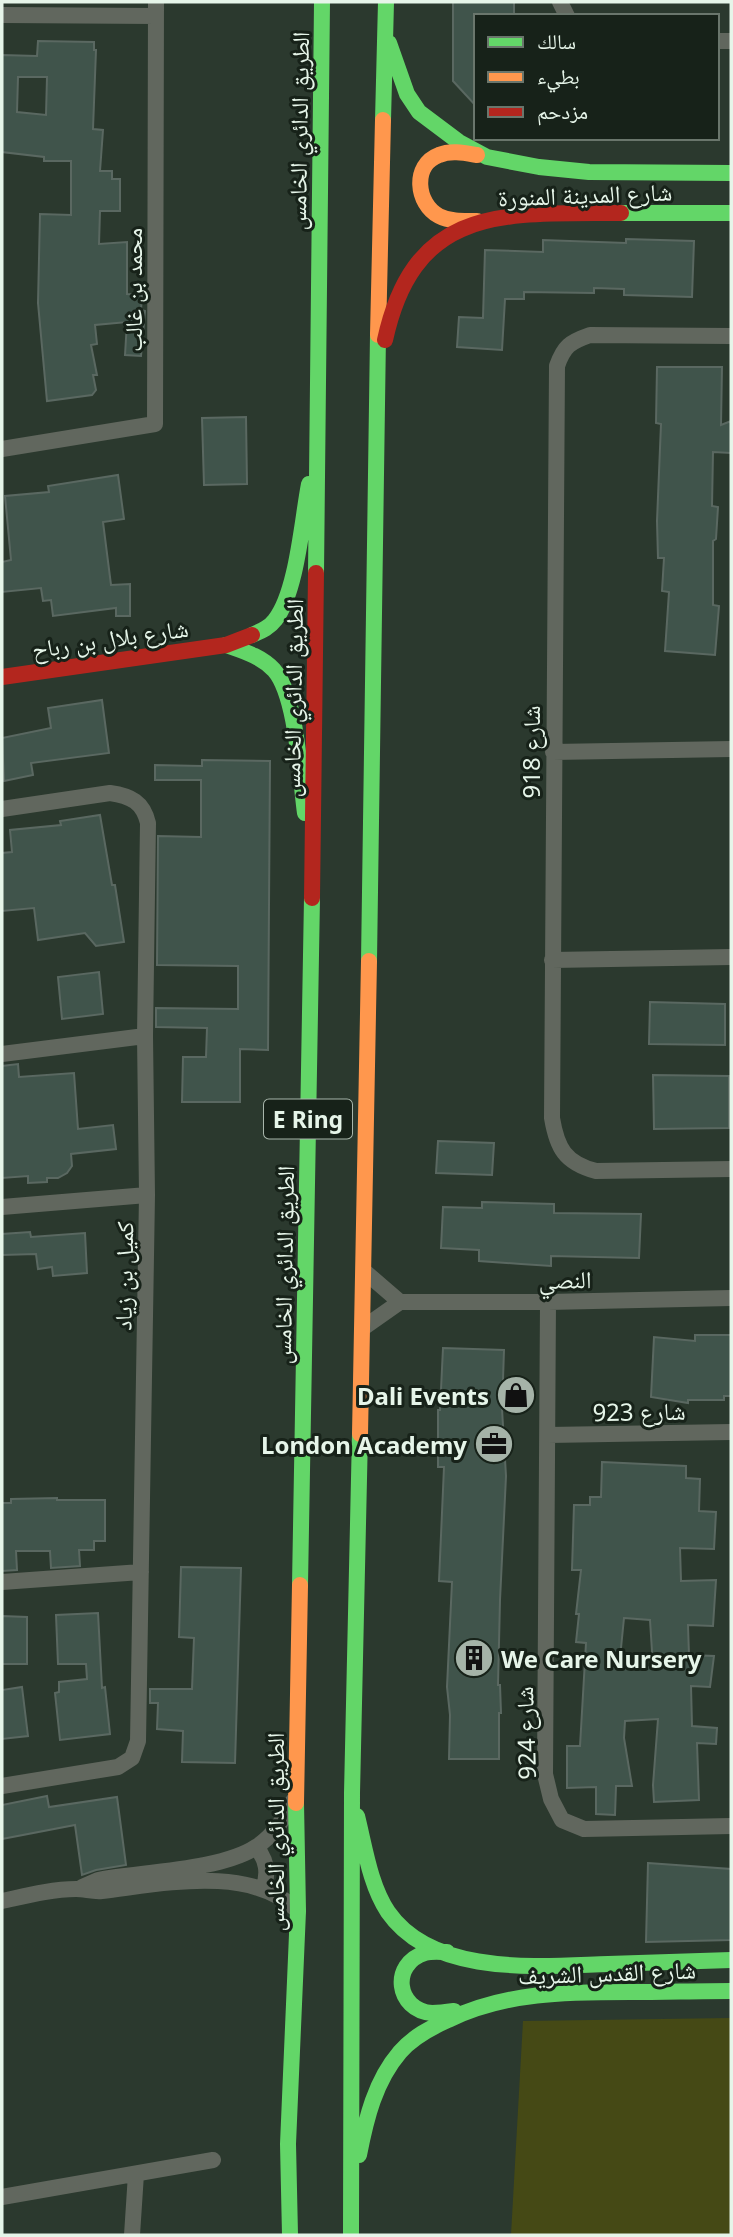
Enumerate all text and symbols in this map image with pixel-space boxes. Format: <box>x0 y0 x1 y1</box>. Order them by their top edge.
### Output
legend <box>474 14 719 140</box>
text: سالك <box>537 27 576 55</box>
street label: الطريق الدائري الخامس <box>280 31 320 231</box>
text: بطيء <box>537 62 580 93</box>
text: مزدحم <box>537 97 588 126</box>
street label: شارع المدينة المنورة <box>497 174 673 214</box>
street label: محمد بن غالب <box>116 228 149 352</box>
street label: الطريق الدائري الخامس <box>274 598 314 798</box>
street label: شارع بلال بن رباح <box>30 611 190 665</box>
street label: شارع 918 <box>514 705 547 799</box>
road number: E Ring <box>264 1100 352 1138</box>
street label: الطريق الدائري الخامس <box>265 1165 305 1365</box>
street label: كميل بن زياد <box>106 1221 140 1331</box>
street label: النصي <box>538 1262 592 1300</box>
shop icon: Dali Events <box>495 1374 537 1416</box>
place label: Dali Events <box>357 1379 489 1412</box>
street label: شارع 923 <box>592 1394 686 1428</box>
office icon: London Academy <box>473 1423 515 1465</box>
place label: London Academy <box>261 1428 467 1461</box>
building icon: We Care Nursery <box>453 1637 495 1679</box>
place label: We Care Nursery <box>501 1642 702 1675</box>
street label: شارع 924 <box>507 1686 543 1780</box>
street label: الطريق الدائري الخامس <box>258 1733 295 1931</box>
street label: شارع القدس الشريف <box>517 1952 697 1992</box>

